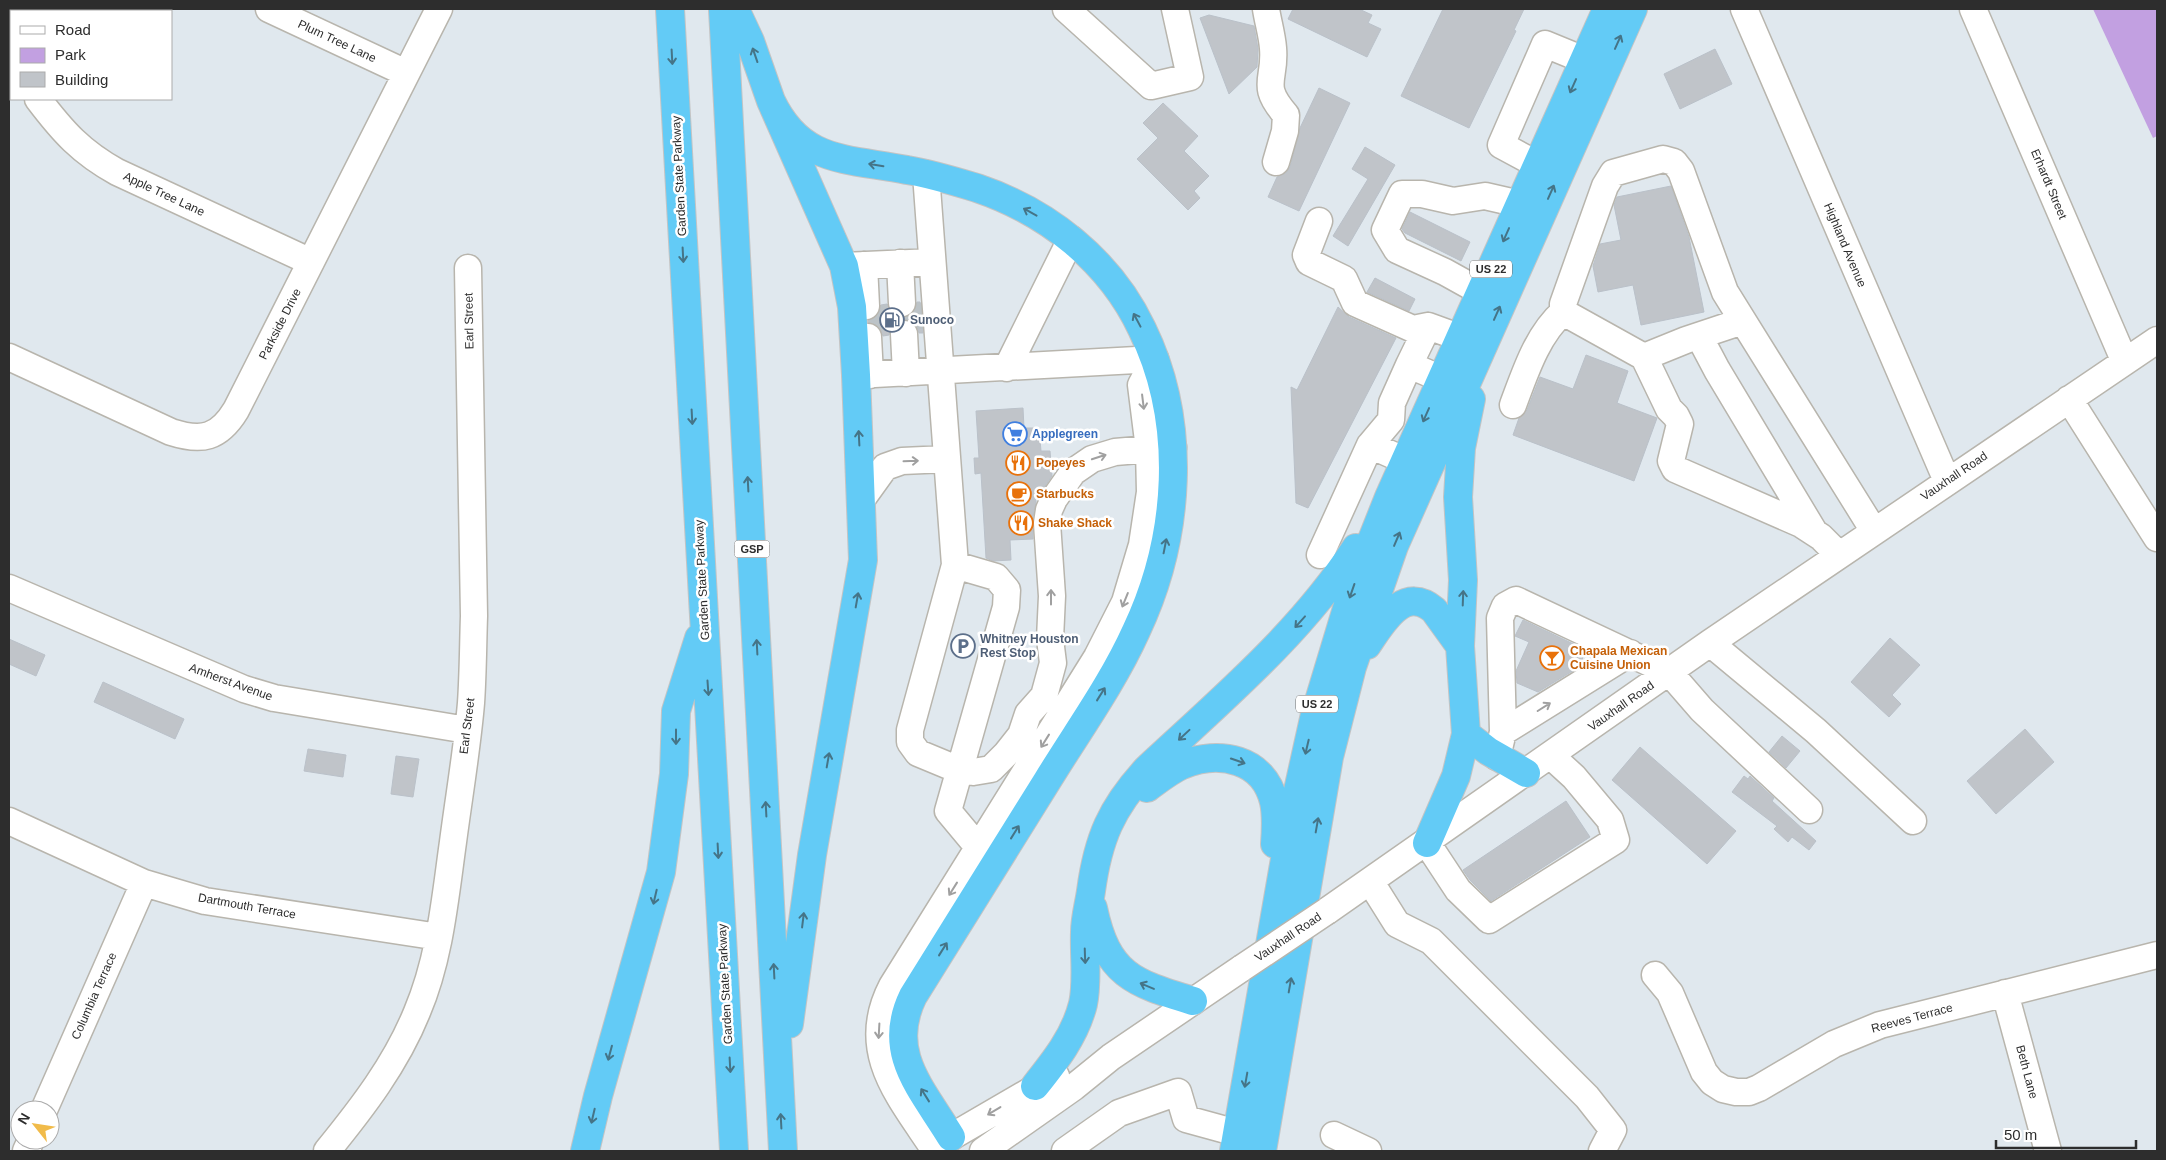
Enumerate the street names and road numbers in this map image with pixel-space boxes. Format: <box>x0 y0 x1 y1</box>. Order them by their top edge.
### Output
street label: Plum Tree Lane <box>296 17 379 65</box>
street label: Garden State Parkway <box>669 115 689 237</box>
street label: Erhardt Street <box>2028 147 2070 222</box>
street label: Apple Tree Lane <box>121 169 207 219</box>
street label: Highland Avenue <box>1821 201 1869 290</box>
road number: US 22 <box>1470 260 1512 278</box>
street label: Parkside Drive <box>256 286 304 362</box>
street label: Earl Street <box>461 292 476 349</box>
street label: Vauxhall Road <box>1918 449 1990 503</box>
street label: Garden State Parkway <box>692 519 712 641</box>
road number: GSP <box>734 540 770 558</box>
street label: Amherst Avenue <box>187 660 275 704</box>
street label: Vauxhall Road <box>1585 678 1657 734</box>
street label: Earl Street <box>457 696 477 755</box>
road number: US 22 <box>1296 696 1338 712</box>
street label: Dartmouth Terrace <box>197 890 297 922</box>
street label: Vauxhall Road <box>1252 910 1324 964</box>
street label: Garden State Parkway <box>715 923 735 1045</box>
street label: Columbia Terrace <box>69 950 120 1042</box>
street label: Reeves Terrace <box>1870 1000 1955 1036</box>
street label: Beth Lane <box>2013 1044 2041 1101</box>

